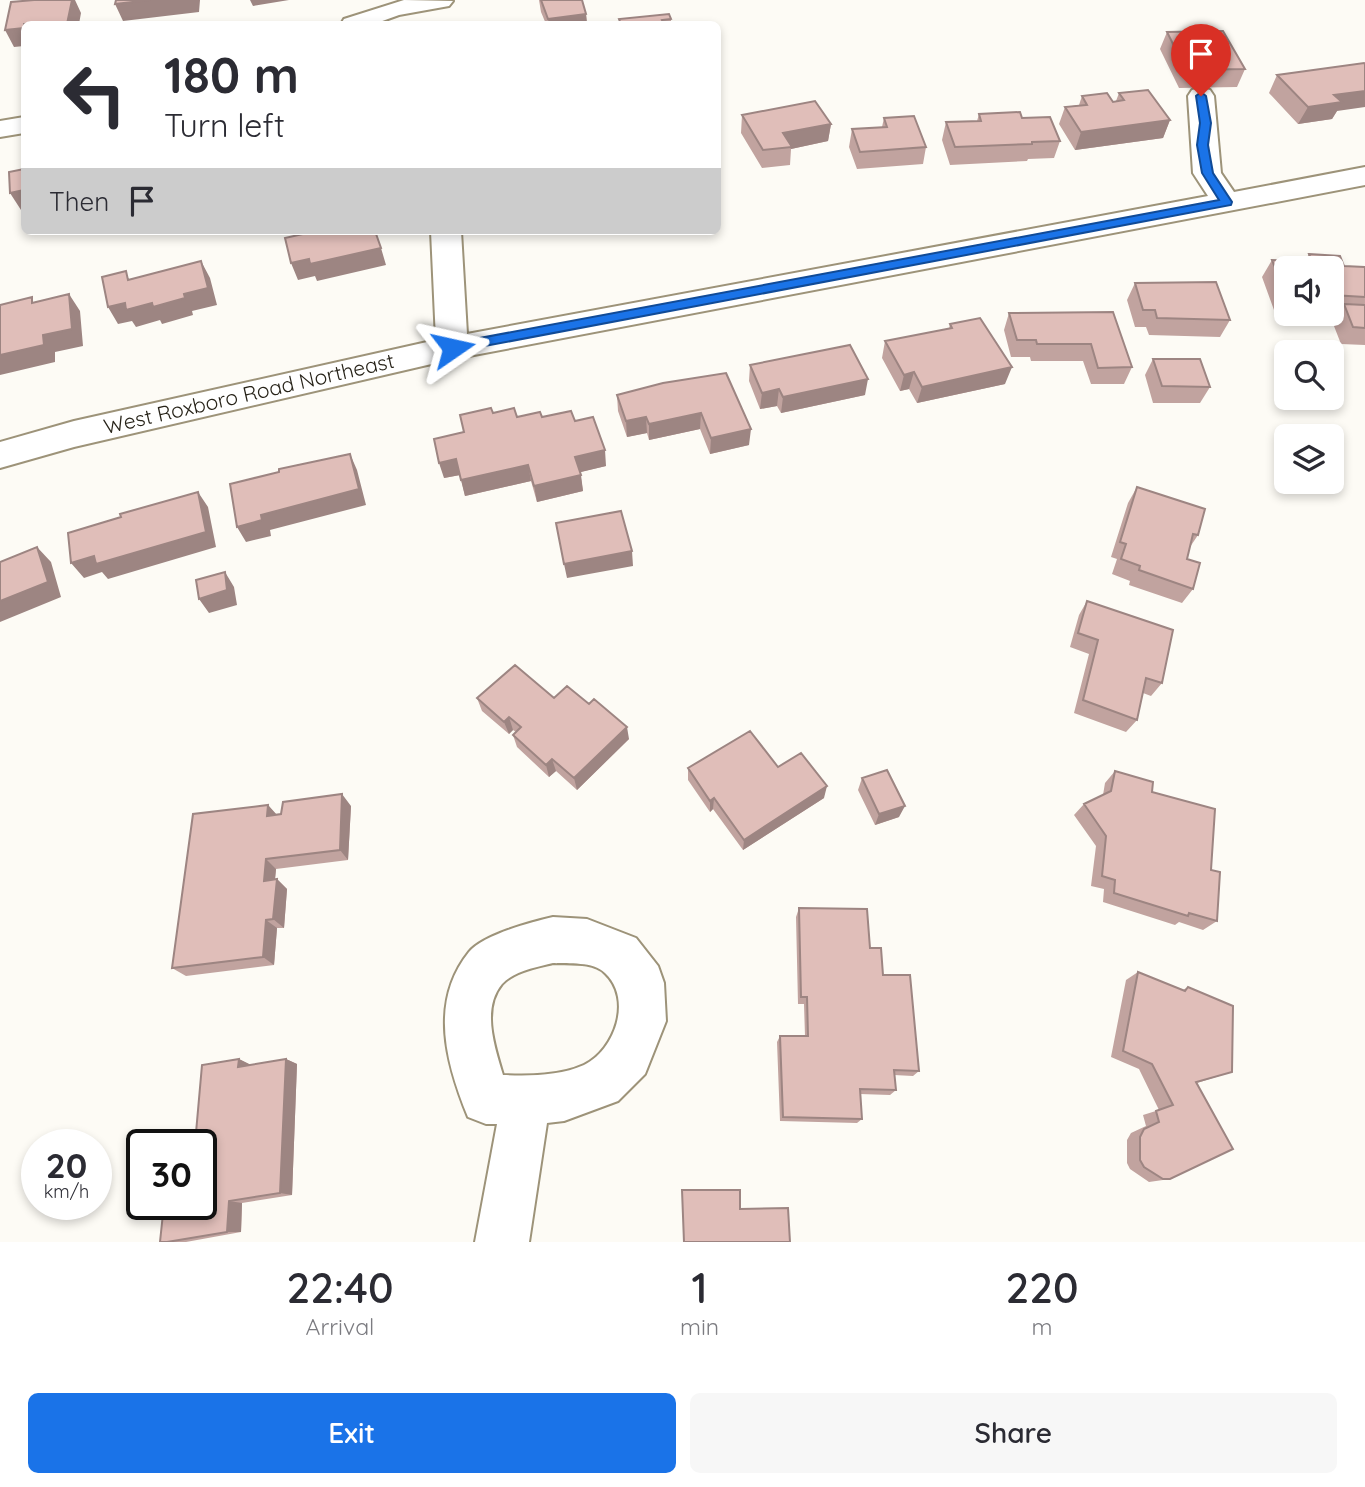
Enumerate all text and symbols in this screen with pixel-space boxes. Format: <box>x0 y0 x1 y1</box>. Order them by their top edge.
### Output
pin <box>1171 24 1231 96</box>
icon: arrive <box>1182 35 1220 73</box>
text: 180 m <box>164 44 299 105</box>
icon: left <box>49 49 140 140</box>
text: Turn left <box>164 105 285 145</box>
icon: arrive <box>123 182 161 220</box>
text: Then <box>49 185 109 218</box>
map controls <box>1274 256 1344 494</box>
button: sound <box>1274 256 1344 326</box>
position arrow <box>416 311 490 385</box>
button: search <box>1274 340 1344 410</box>
street label: West Roxboro Road Northeast <box>101 347 396 439</box>
button: layers <box>1274 424 1344 494</box>
speed limit sign: 30 <box>126 1129 217 1220</box>
text: 20 <box>46 1143 87 1187</box>
text: km/h <box>44 1180 89 1203</box>
text: 22:40 <box>286 1261 393 1314</box>
text: 1 <box>691 1261 708 1314</box>
text: 220 <box>1006 1261 1079 1314</box>
text: Arrival <box>306 1312 374 1341</box>
text: min <box>680 1312 719 1341</box>
text: m <box>1032 1312 1053 1341</box>
button: Exit <box>28 1393 676 1473</box>
button: Share <box>690 1393 1337 1473</box>

